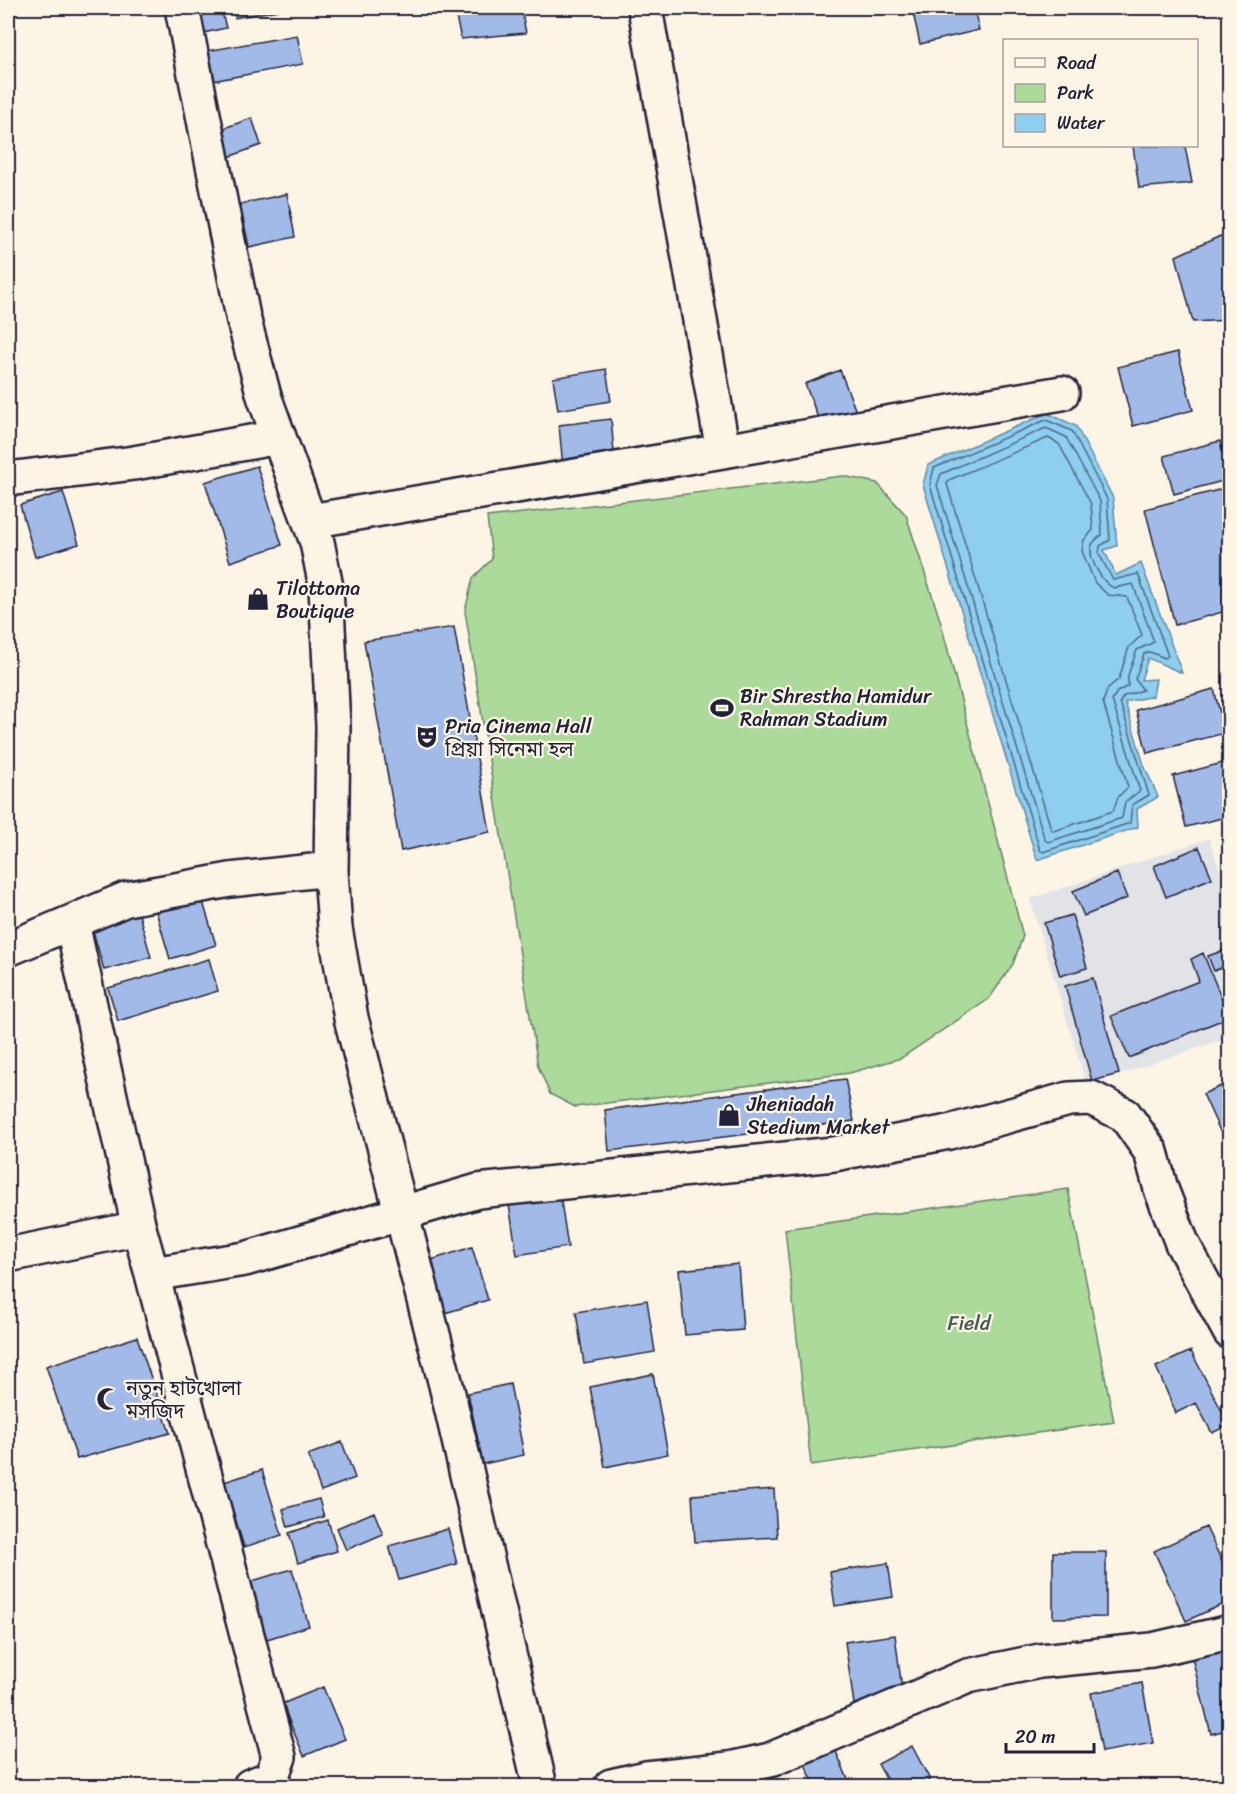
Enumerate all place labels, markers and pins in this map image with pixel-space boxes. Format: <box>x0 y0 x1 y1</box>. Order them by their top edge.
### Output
place label: Tilottoma Boutique <box>276 571 360 629</box>
shop icon: Tilottoma Boutique <box>245 586 271 612</box>
place label: Bir Shrestha Hamidur Rahman Stadium <box>740 679 932 737</box>
sports icon: Bir Shrestha Hamidur Rahman Stadium <box>709 695 735 721</box>
place label: Pria Cinema Hall প্রিয়া সিনেমা হল <box>444 709 593 767</box>
theatre icon: Pria Cinema Hall প্রিয়া সিনেমা হল <box>414 724 440 750</box>
place label: Jheniadah Stedium Market <box>746 1087 890 1145</box>
shop icon: Jheniadah Stedium Market <box>716 1102 742 1128</box>
place label: নতুন হাটখোলা মসজিদ <box>125 1371 242 1429</box>
mosque icon: নতুন হাটখোলা মসজিদ <box>95 1386 121 1412</box>

